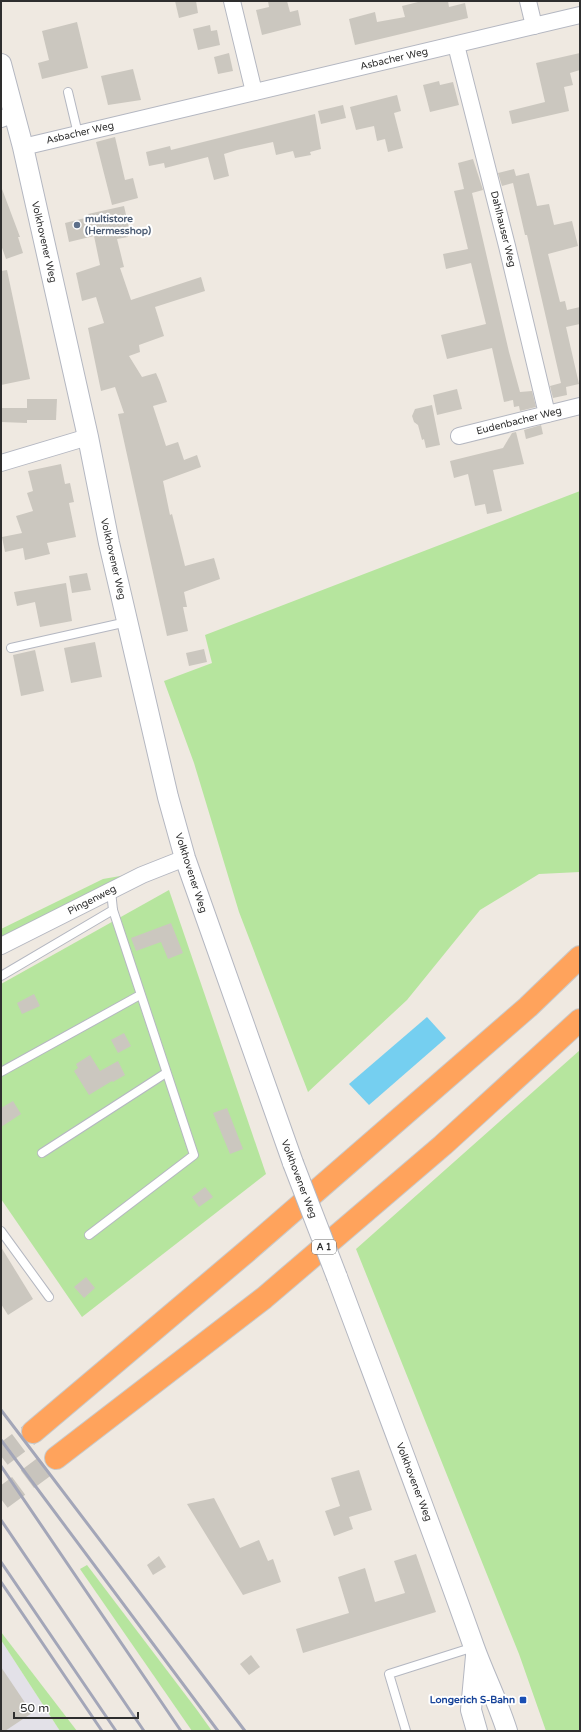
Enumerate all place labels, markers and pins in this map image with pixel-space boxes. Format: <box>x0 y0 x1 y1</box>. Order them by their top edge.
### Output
place label: multistore (Hermesshop) <box>85 213 151 237</box>
marker: multistore (Hermesshop) <box>72 220 82 230</box>
place label: Longerich S-Bahn <box>430 1694 515 1706</box>
marker: Longerich S-Bahn <box>518 1695 528 1705</box>

